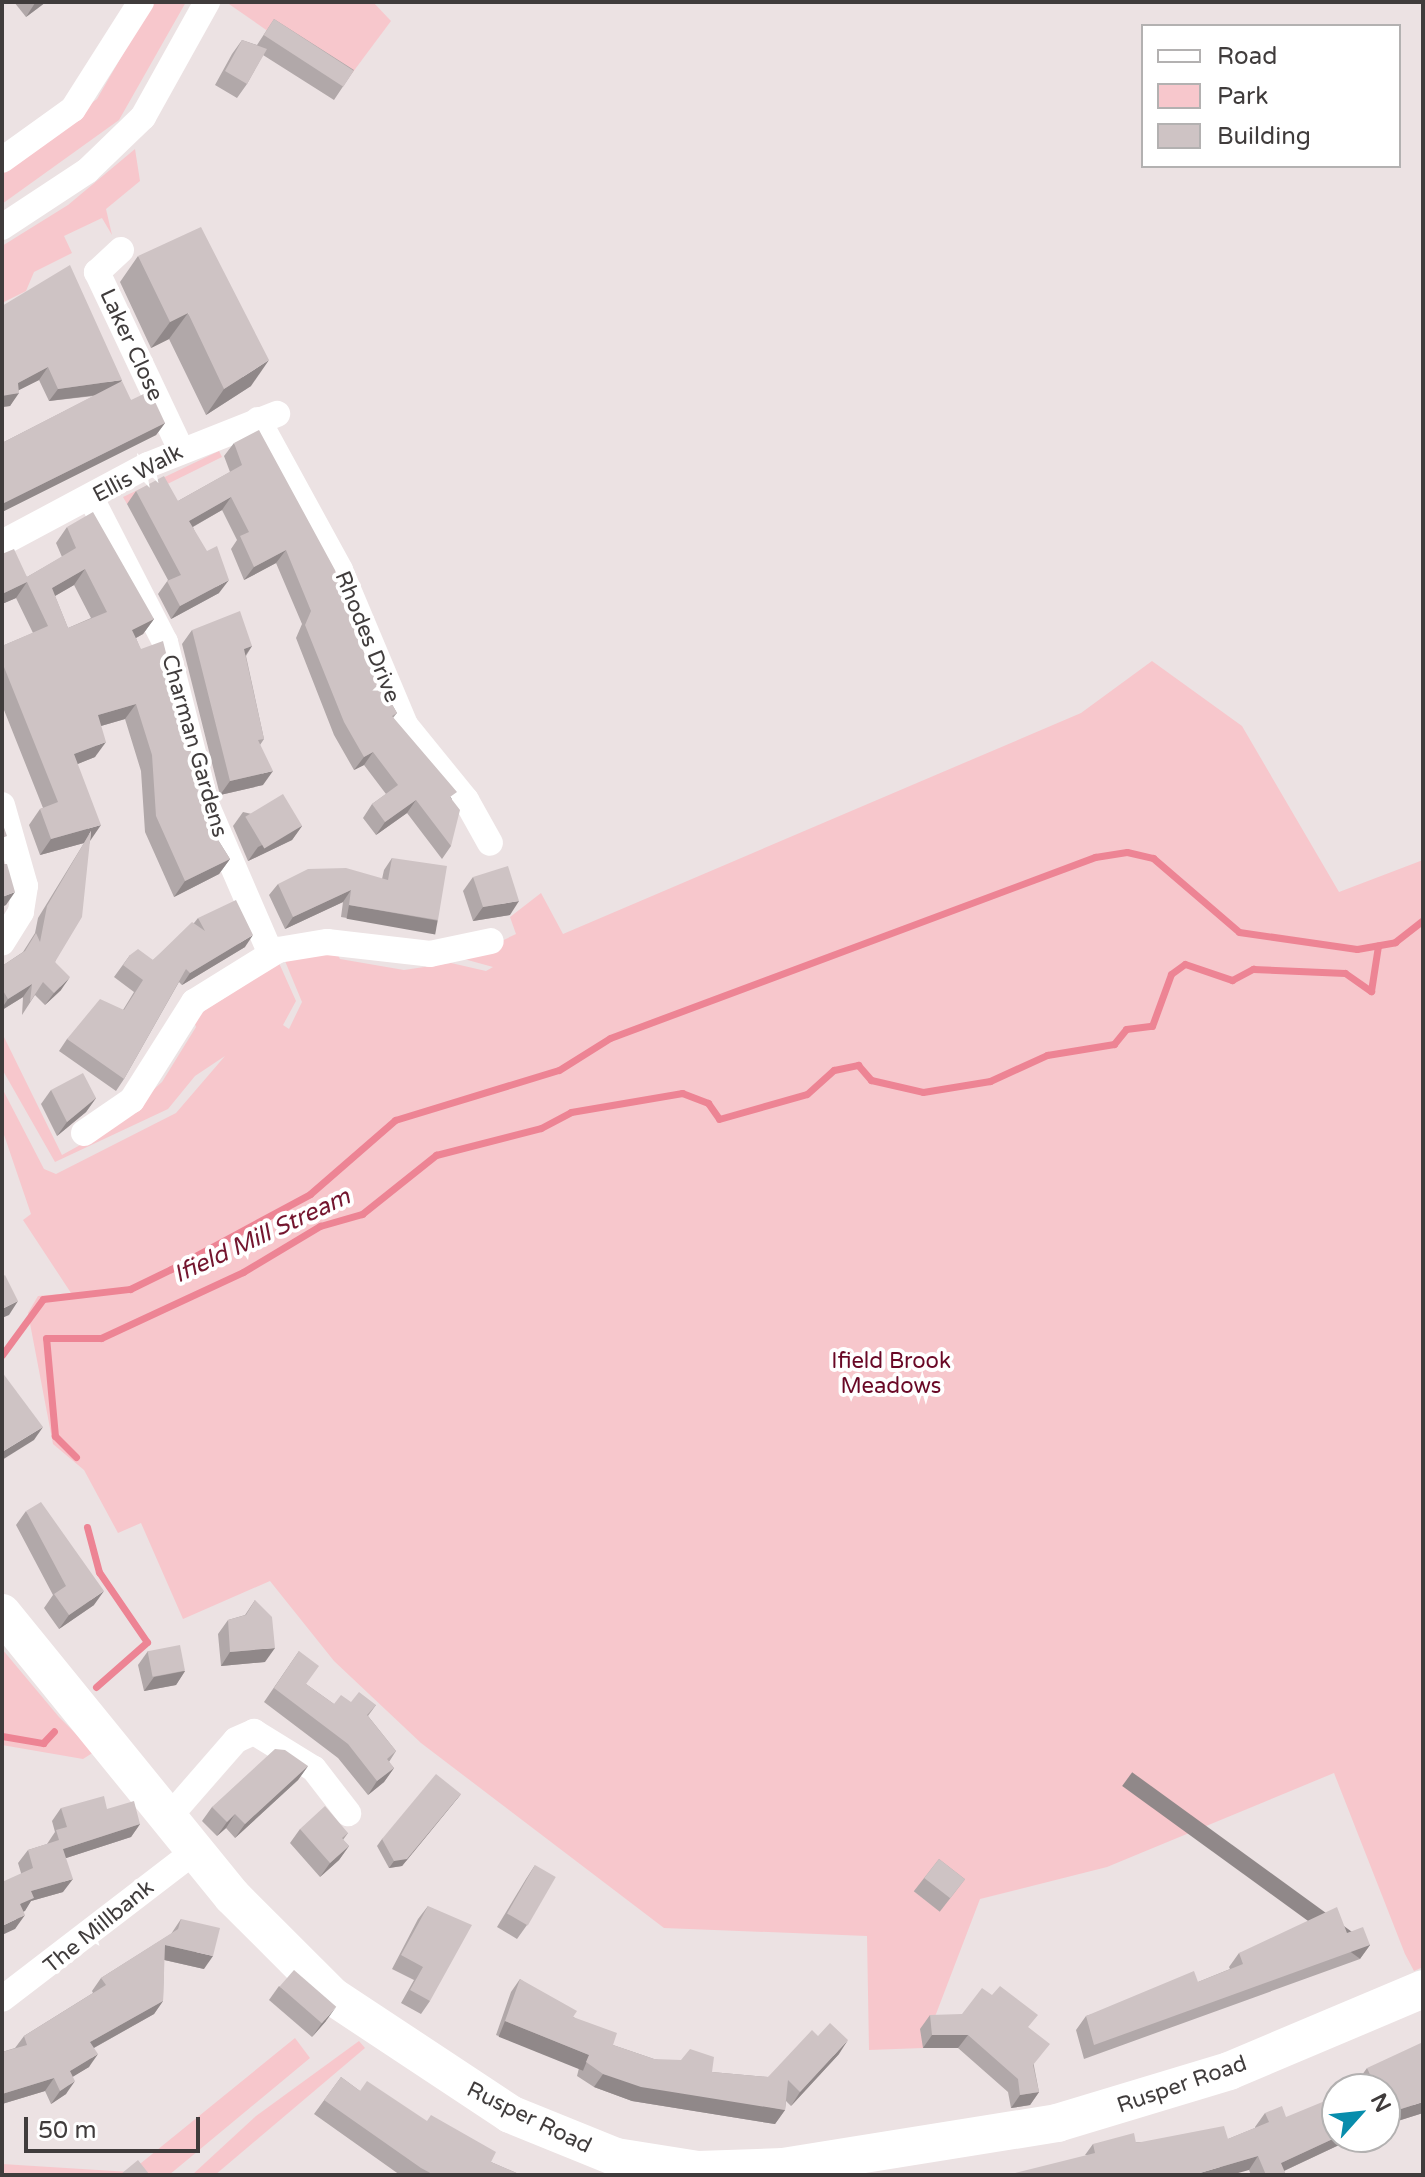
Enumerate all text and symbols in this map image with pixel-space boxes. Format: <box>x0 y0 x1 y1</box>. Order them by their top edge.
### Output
legend <box>1141 24 1401 168</box>
text: Road <box>1217 42 1277 71</box>
text: Park <box>1217 82 1268 111</box>
text: Building <box>1217 122 1311 151</box>
street label: Laker Close <box>94 285 168 405</box>
street label: Ellis Walk <box>89 439 187 509</box>
street label: Rhodes Drive <box>329 568 405 706</box>
street label: Charman Gardens <box>155 652 233 840</box>
water label: Ifield Mill Stream <box>169 1182 355 1290</box>
park label: Ifield Brook Meadows <box>831 1348 951 1400</box>
street label: The Millbank <box>39 1875 159 1979</box>
street label: Rusper Road <box>1114 2050 1250 2120</box>
north arrow <box>1321 2073 1401 2153</box>
street label: Rusper Road <box>462 2076 596 2160</box>
text: N <box>1365 2089 1396 2117</box>
scale bar <box>28 2101 204 2151</box>
text: 50 m <box>38 2116 96 2145</box>

